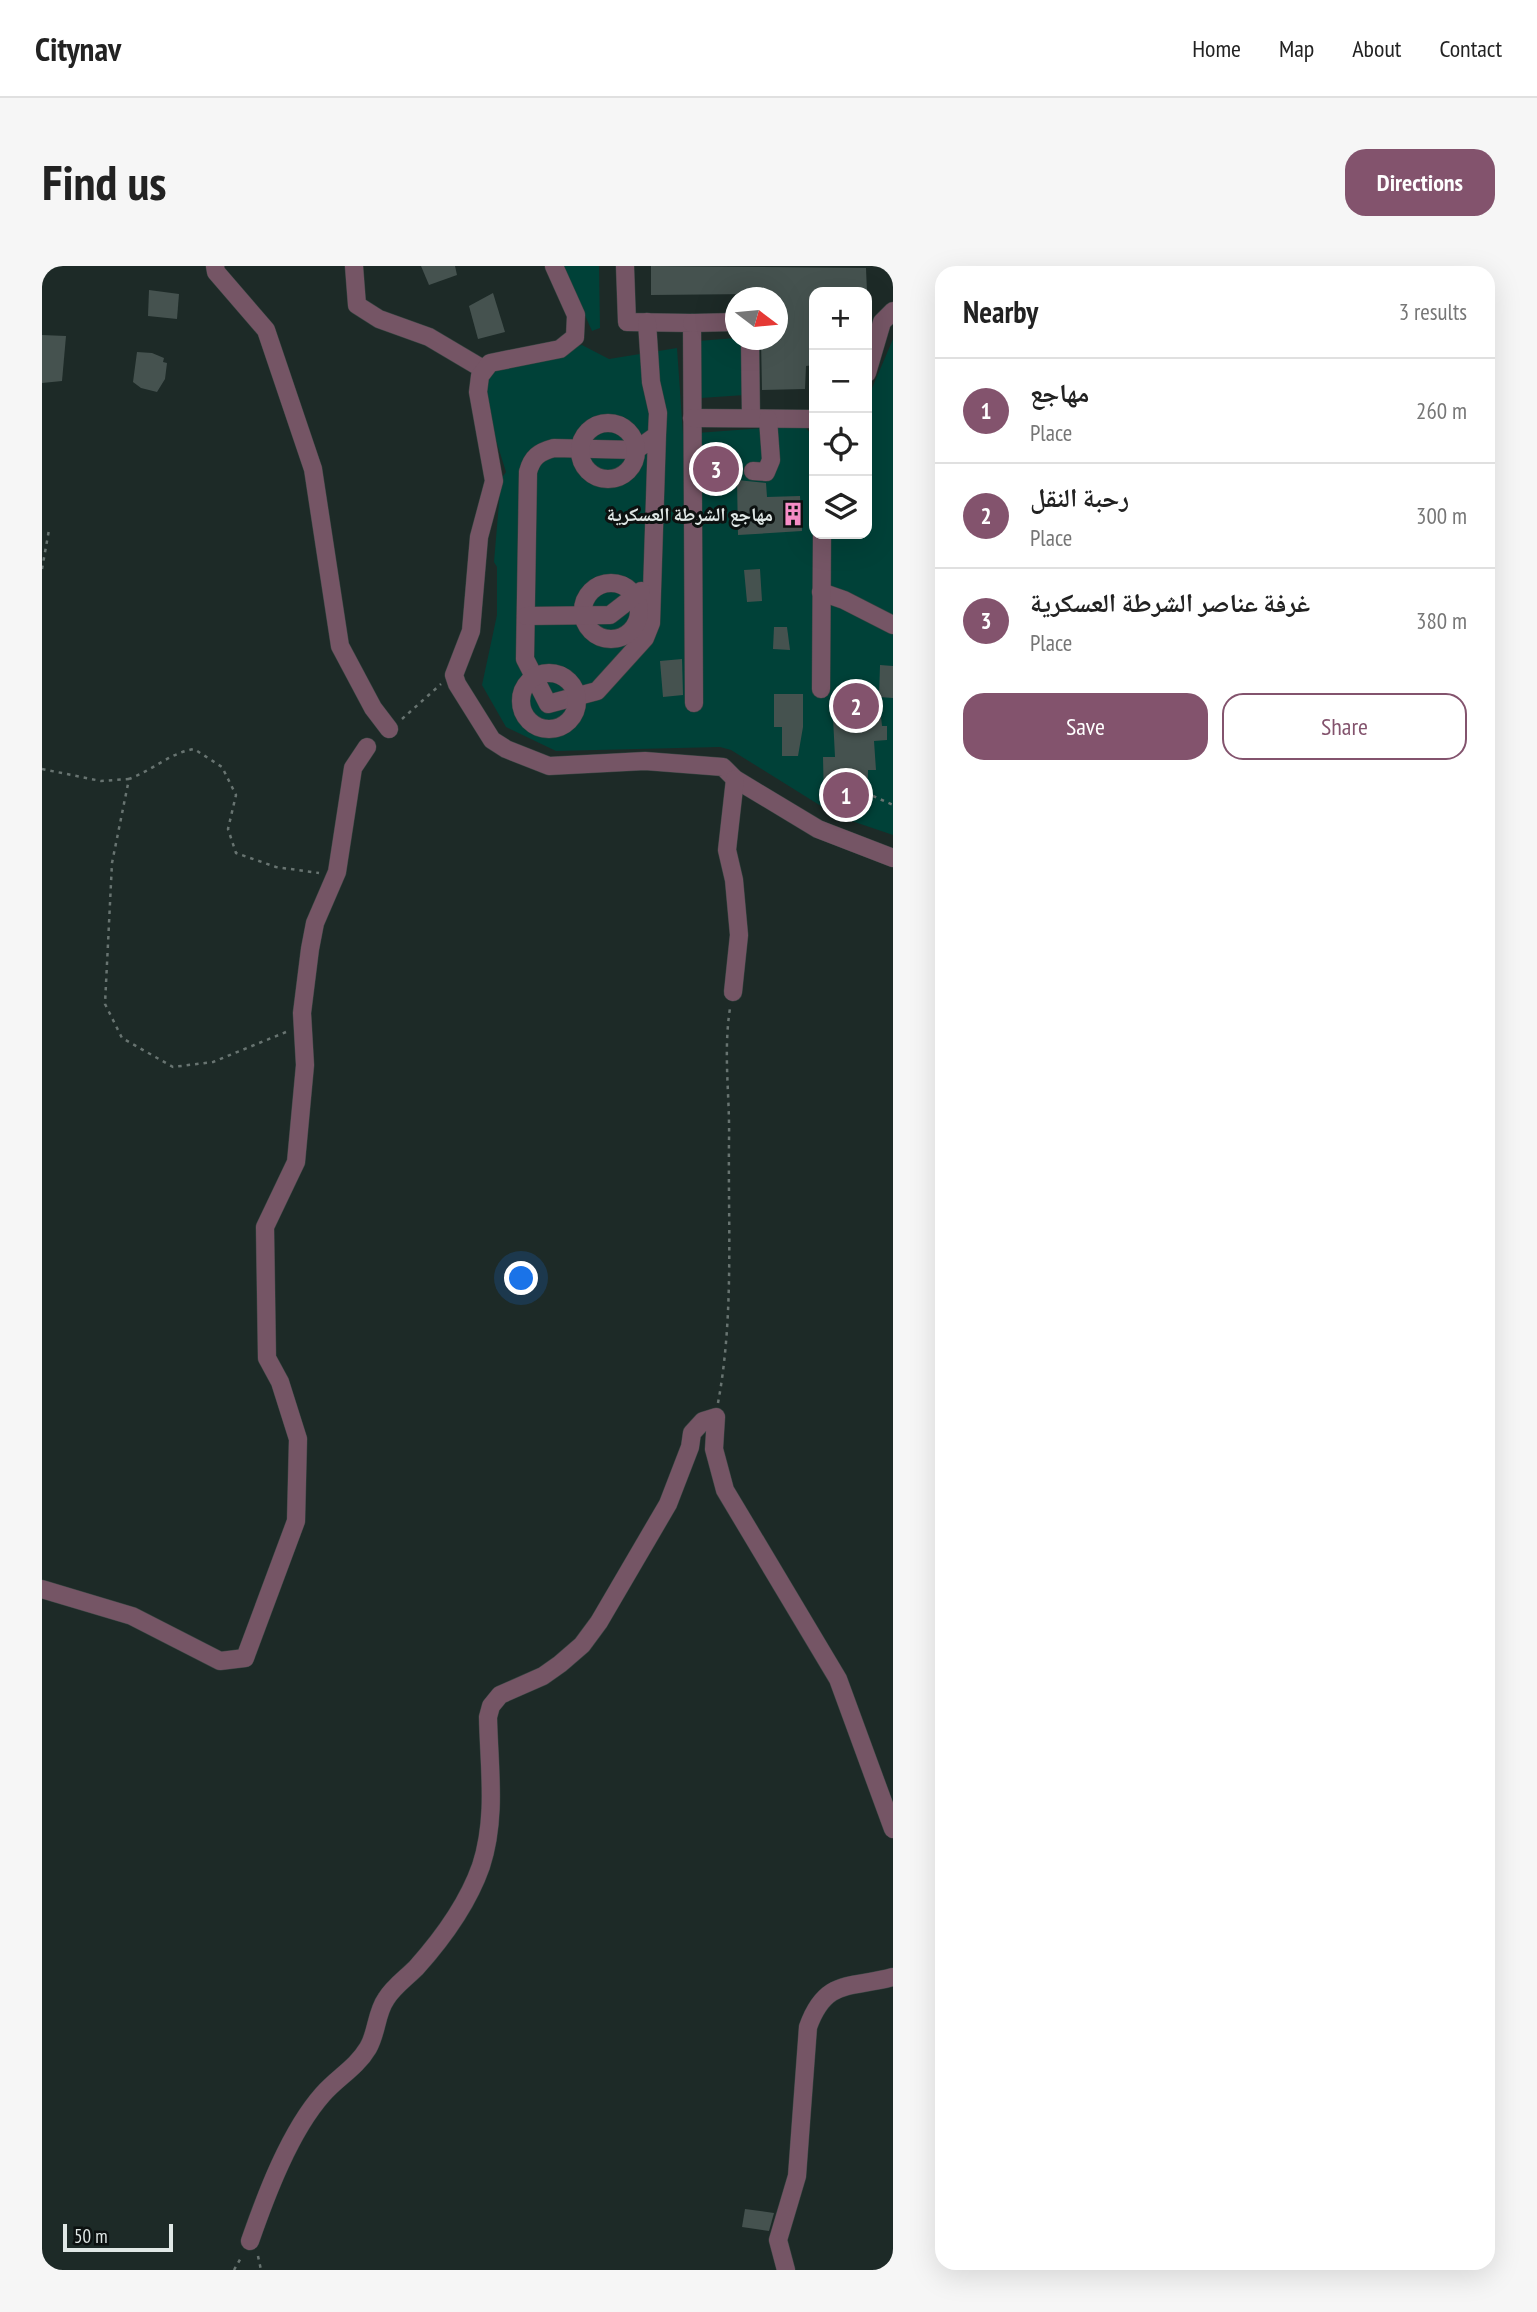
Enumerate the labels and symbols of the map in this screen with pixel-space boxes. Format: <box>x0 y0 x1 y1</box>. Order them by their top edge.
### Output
north arrow <box>725 287 788 350</box>
pin: 3 <box>693 443 739 495</box>
building icon: مهاجع الشرطة العسكرية <box>779 500 807 528</box>
place label: مهاجع الشرطة العسكرية <box>607 502 773 527</box>
pin: 2 <box>833 680 879 732</box>
pin: 1 <box>823 769 869 821</box>
your location <box>504 1261 538 1295</box>
scale bar <box>63 2221 173 2253</box>

